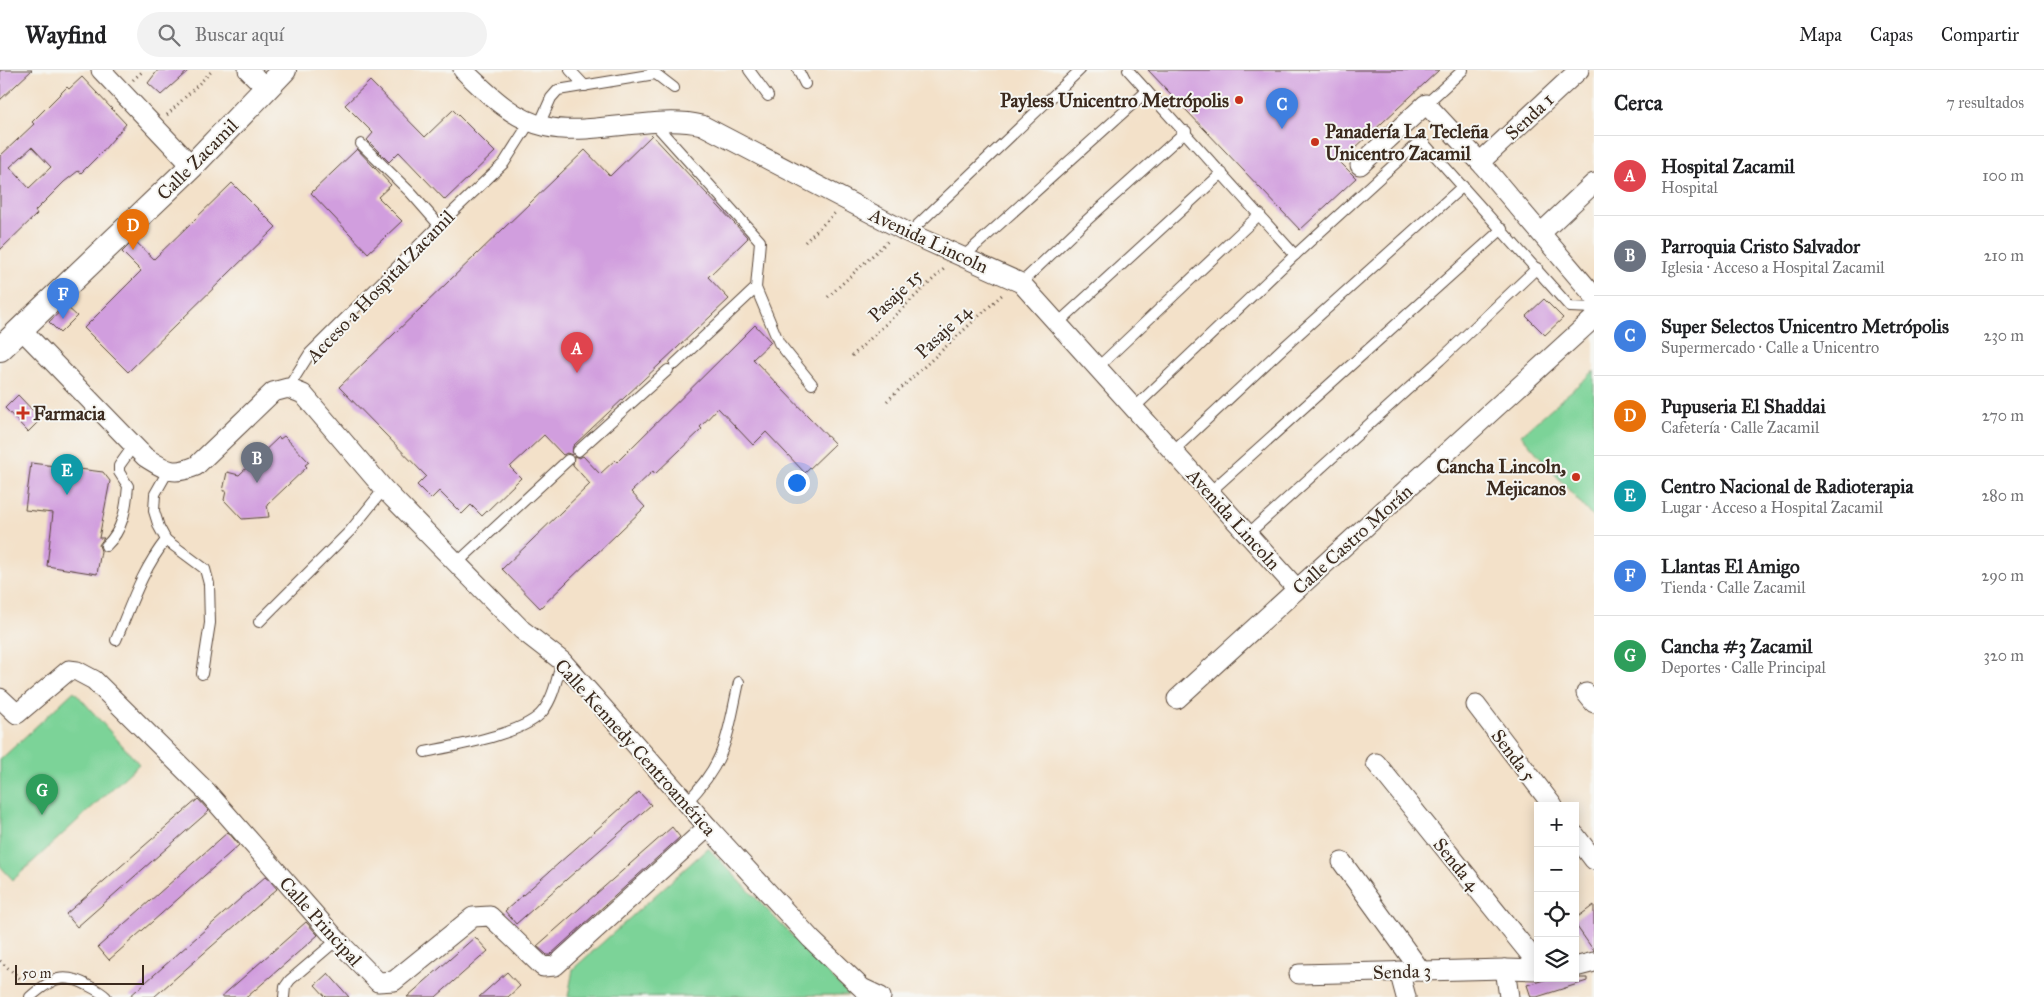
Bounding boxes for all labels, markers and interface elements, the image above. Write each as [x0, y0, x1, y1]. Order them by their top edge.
search box [137, 12, 487, 57]
text: Wayfind [25, 20, 107, 50]
icon: search [155, 21, 183, 49]
text: Buscar aquí [195, 23, 284, 46]
text: Mapa [1799, 24, 1842, 46]
text: Capas [1870, 24, 1913, 46]
text: Compartir [1941, 24, 2019, 46]
pin: C [1266, 88, 1298, 129]
street label: Senda 1 [1500, 88, 1558, 145]
place label: Payless Unicentro Metrópolis [1000, 89, 1229, 113]
text: Cerca [1614, 90, 1663, 116]
text: 7 resultados [1946, 93, 2024, 112]
marker: Payless Unicentro Metrópolis [1233, 94, 1245, 106]
street label: Calle Zacamil [152, 113, 243, 205]
place label: Panadería La Tecleña Unicentro Zacamil [1325, 120, 1490, 165]
marker: Panadería La Tecleña Unicentro Zacamil [1309, 136, 1321, 148]
text: Hospital Zacamil [1661, 155, 1795, 178]
text: A [1625, 166, 1635, 185]
text: 100 m [1982, 166, 2024, 185]
text: Hospital [1661, 178, 1718, 197]
street label: Avenida Lincoln [865, 202, 992, 278]
street label: Acceso a Hospital Zacamil [301, 205, 460, 368]
pin: D [117, 209, 149, 250]
text: Parroquia Cristo Salvador [1661, 235, 1860, 258]
text: B [1625, 246, 1635, 265]
text: 210 m [1984, 246, 2024, 265]
text: Iglesia · Acceso a Hospital Zacamil [1661, 258, 1885, 277]
street label: Pasaje 15 [863, 264, 927, 327]
pin: F [47, 278, 79, 319]
street label: Pasaje 14 [911, 299, 976, 363]
text: Super Selectos Unicentro Metrópolis [1661, 315, 1949, 338]
text: C [1625, 326, 1635, 345]
text: 230 m [1984, 326, 2024, 345]
pin: A [561, 332, 593, 373]
text: Supermercado · Calle a Unicentro [1661, 338, 1879, 357]
text: Pupuseria El Shaddai [1661, 395, 1826, 418]
place label: Farmacia [33, 402, 106, 425]
text: D [1624, 406, 1636, 425]
text: 270 m [1982, 406, 2024, 425]
marker: Farmacia [17, 407, 29, 419]
text: Cafetería · Calle Zacamil [1661, 418, 1819, 437]
pin: B [241, 442, 273, 483]
pin: E [51, 454, 83, 495]
place label: Cancha Lincoln, Mejicanos [1437, 455, 1566, 501]
street label: Avenida Lincoln [1181, 463, 1285, 575]
your location [784, 470, 810, 496]
marker: Cancha Lincoln, Mejicanos [1570, 471, 1582, 483]
text: Centro Nacional de Radioterapia [1661, 475, 1914, 498]
street label: Calle Castro Morán [1288, 480, 1417, 599]
text: E [1624, 486, 1636, 505]
text: 280 m [1981, 486, 2024, 505]
text: Lugar · Acceso a Hospital Zacamil [1661, 498, 1883, 517]
text: Llantas El Amigo [1661, 555, 1800, 578]
text: F [1625, 566, 1635, 585]
text: 290 m [1981, 566, 2024, 585]
text: Tienda · Calle Zacamil [1661, 578, 1806, 597]
text: Cancha #3 Zacamil [1661, 635, 1812, 658]
text: G [1624, 646, 1636, 665]
text: 320 m [1984, 646, 2024, 665]
street label: Calle Kennedy Centroamérica [550, 654, 722, 841]
text: Deportes · Calle Principal [1661, 658, 1826, 677]
street label: Senda 5 [1486, 725, 1541, 786]
pin: G [26, 774, 58, 815]
map controls [1534, 802, 1579, 982]
button: + [1534, 802, 1579, 847]
street label: Senda 4 [1428, 833, 1485, 896]
button: − [1534, 847, 1579, 892]
street label: Calle Principal [274, 872, 367, 971]
button: locate [1534, 892, 1579, 937]
button: layers [1534, 937, 1579, 982]
street label: Senda 3 [1372, 959, 1432, 984]
scale bar [15, 962, 144, 985]
text: 50 m [22, 965, 51, 982]

